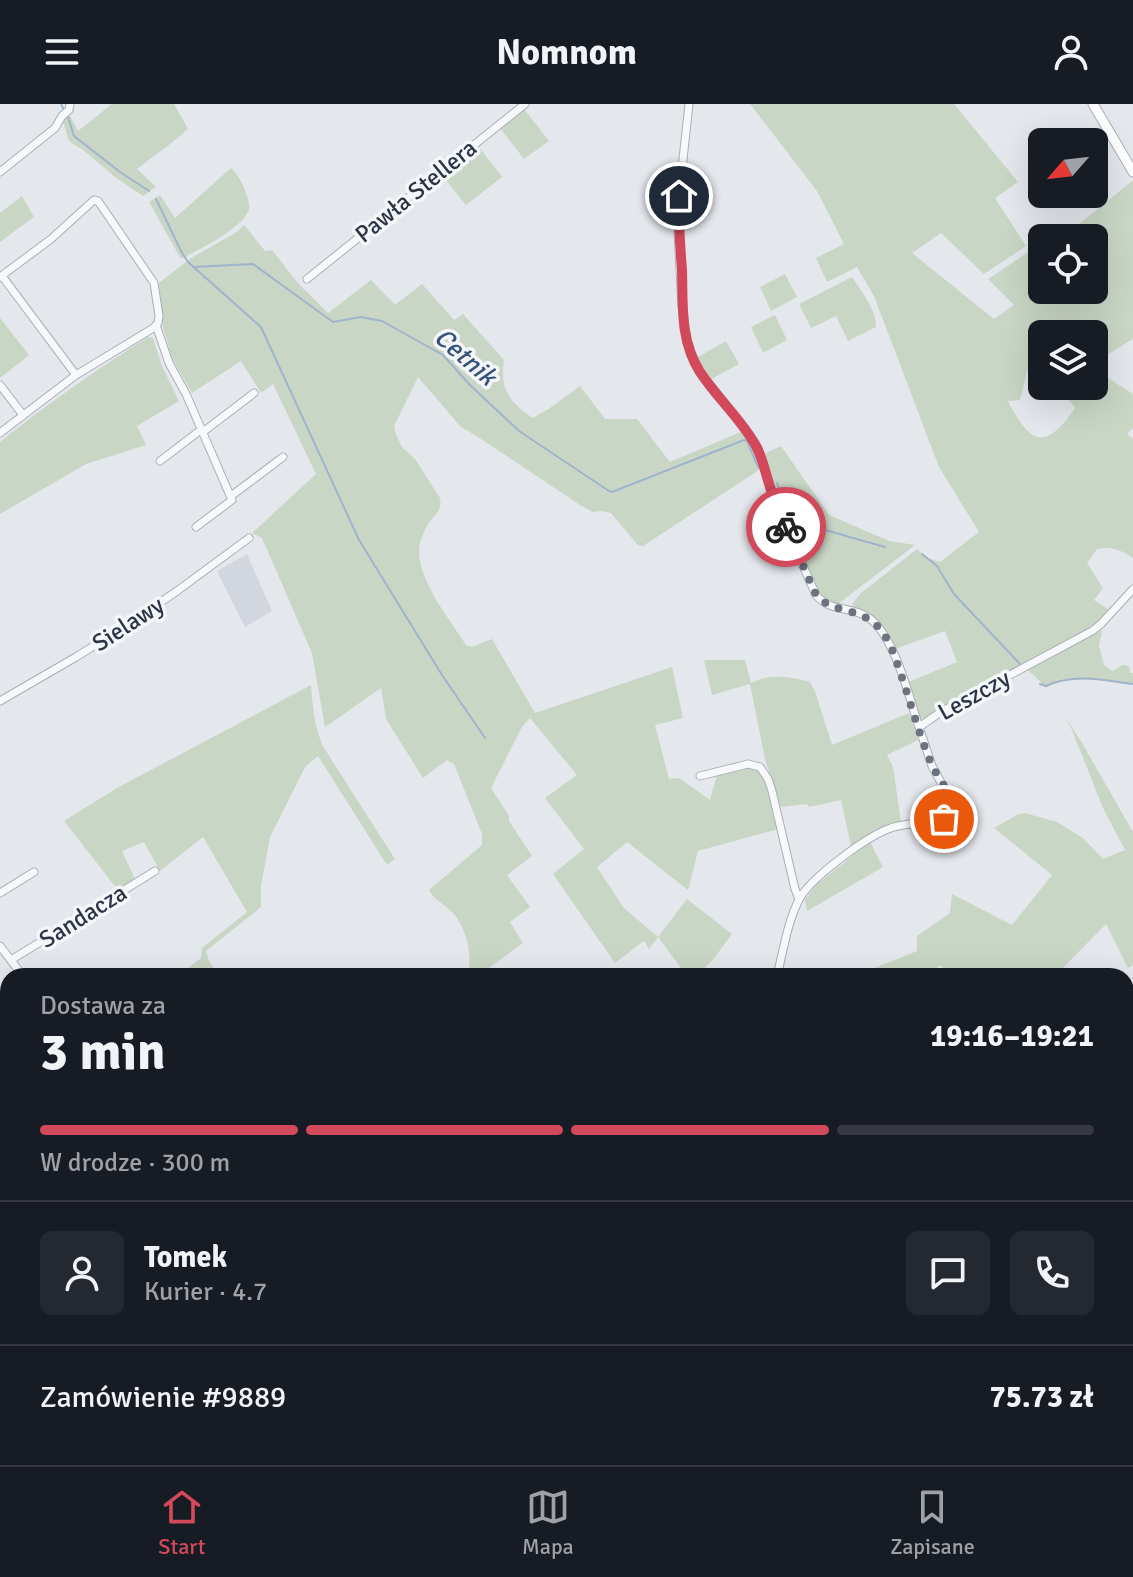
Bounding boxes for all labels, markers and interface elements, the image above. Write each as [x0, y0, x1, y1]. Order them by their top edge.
icon: menu [40, 30, 84, 74]
text: Nomnom [496, 30, 637, 75]
icon: person [1049, 30, 1093, 74]
north arrow [1028, 128, 1108, 208]
map controls [1028, 128, 1108, 400]
street label: Pawła Stellera [349, 133, 483, 249]
pin [645, 162, 713, 230]
icon: home [657, 174, 701, 218]
button: locate [1028, 224, 1108, 304]
button: layers [1028, 320, 1108, 400]
water label: Cetnik [427, 321, 504, 394]
courier [746, 487, 826, 567]
icon: bike [764, 505, 808, 549]
street label: Sielawy [87, 590, 169, 658]
street label: Leszczy [933, 663, 1015, 727]
pin [910, 785, 978, 853]
icon: bag [922, 797, 966, 841]
street label: Sandacza [34, 877, 132, 955]
text: Dostawa za [40, 990, 166, 1022]
text: 19:16–19:21 [930, 1018, 1094, 1055]
text: 3 min [40, 1020, 166, 1084]
text: W drodze · 300 m [40, 1147, 230, 1179]
button: person [40, 1231, 124, 1315]
button: chat [906, 1231, 990, 1315]
button: phone [1010, 1231, 1094, 1315]
text: Tomek [144, 1239, 227, 1276]
text: Kurier · 4.7 [144, 1276, 267, 1308]
text: Zamówienie #9889 [40, 1379, 286, 1416]
text: 75.73 zł [990, 1379, 1094, 1416]
tab: Start [158, 1485, 206, 1560]
tab: Mapa [522, 1485, 574, 1560]
tab: Zapisane [890, 1485, 975, 1560]

